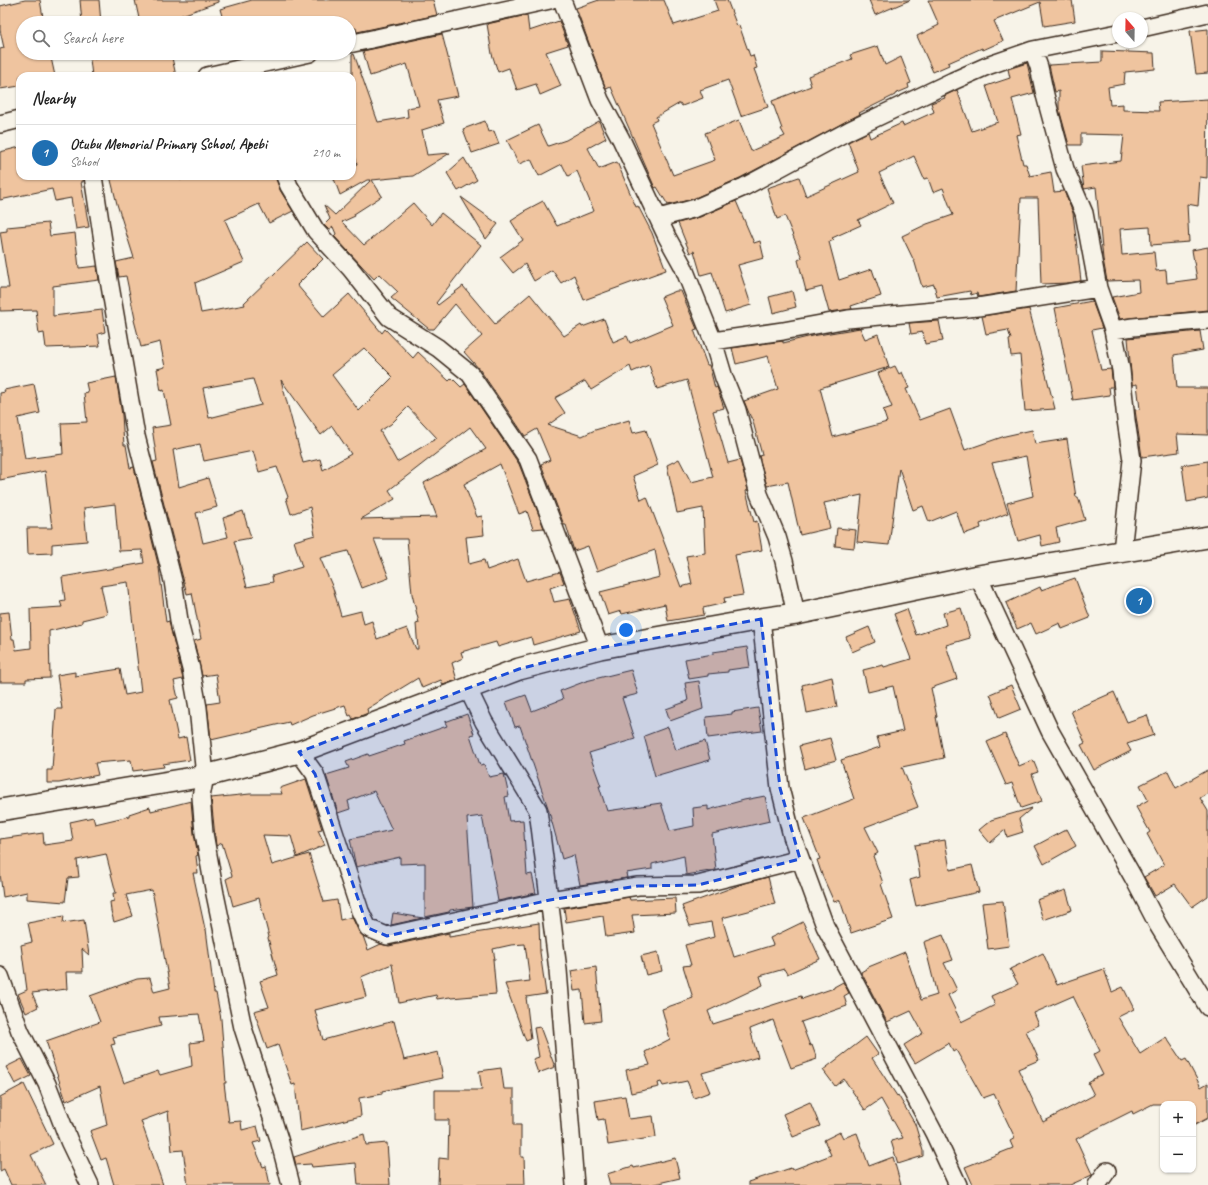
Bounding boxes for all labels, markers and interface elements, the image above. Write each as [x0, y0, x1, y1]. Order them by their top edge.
north arrow [1112, 12, 1148, 48]
search box [16, 16, 356, 60]
icon: search [30, 27, 52, 49]
text: Search here [62, 29, 123, 48]
text: Nearby [32, 88, 75, 109]
text: Otubu Memorial Primary School, Apebi [70, 135, 267, 154]
text: 1 [42, 145, 48, 161]
text: 210 m [312, 145, 340, 161]
text: School [70, 154, 98, 170]
pin: 1 [1126, 586, 1152, 616]
your location [616, 620, 636, 640]
map controls [1160, 1101, 1196, 1173]
button: + [1160, 1101, 1196, 1137]
button: − [1160, 1137, 1196, 1173]

